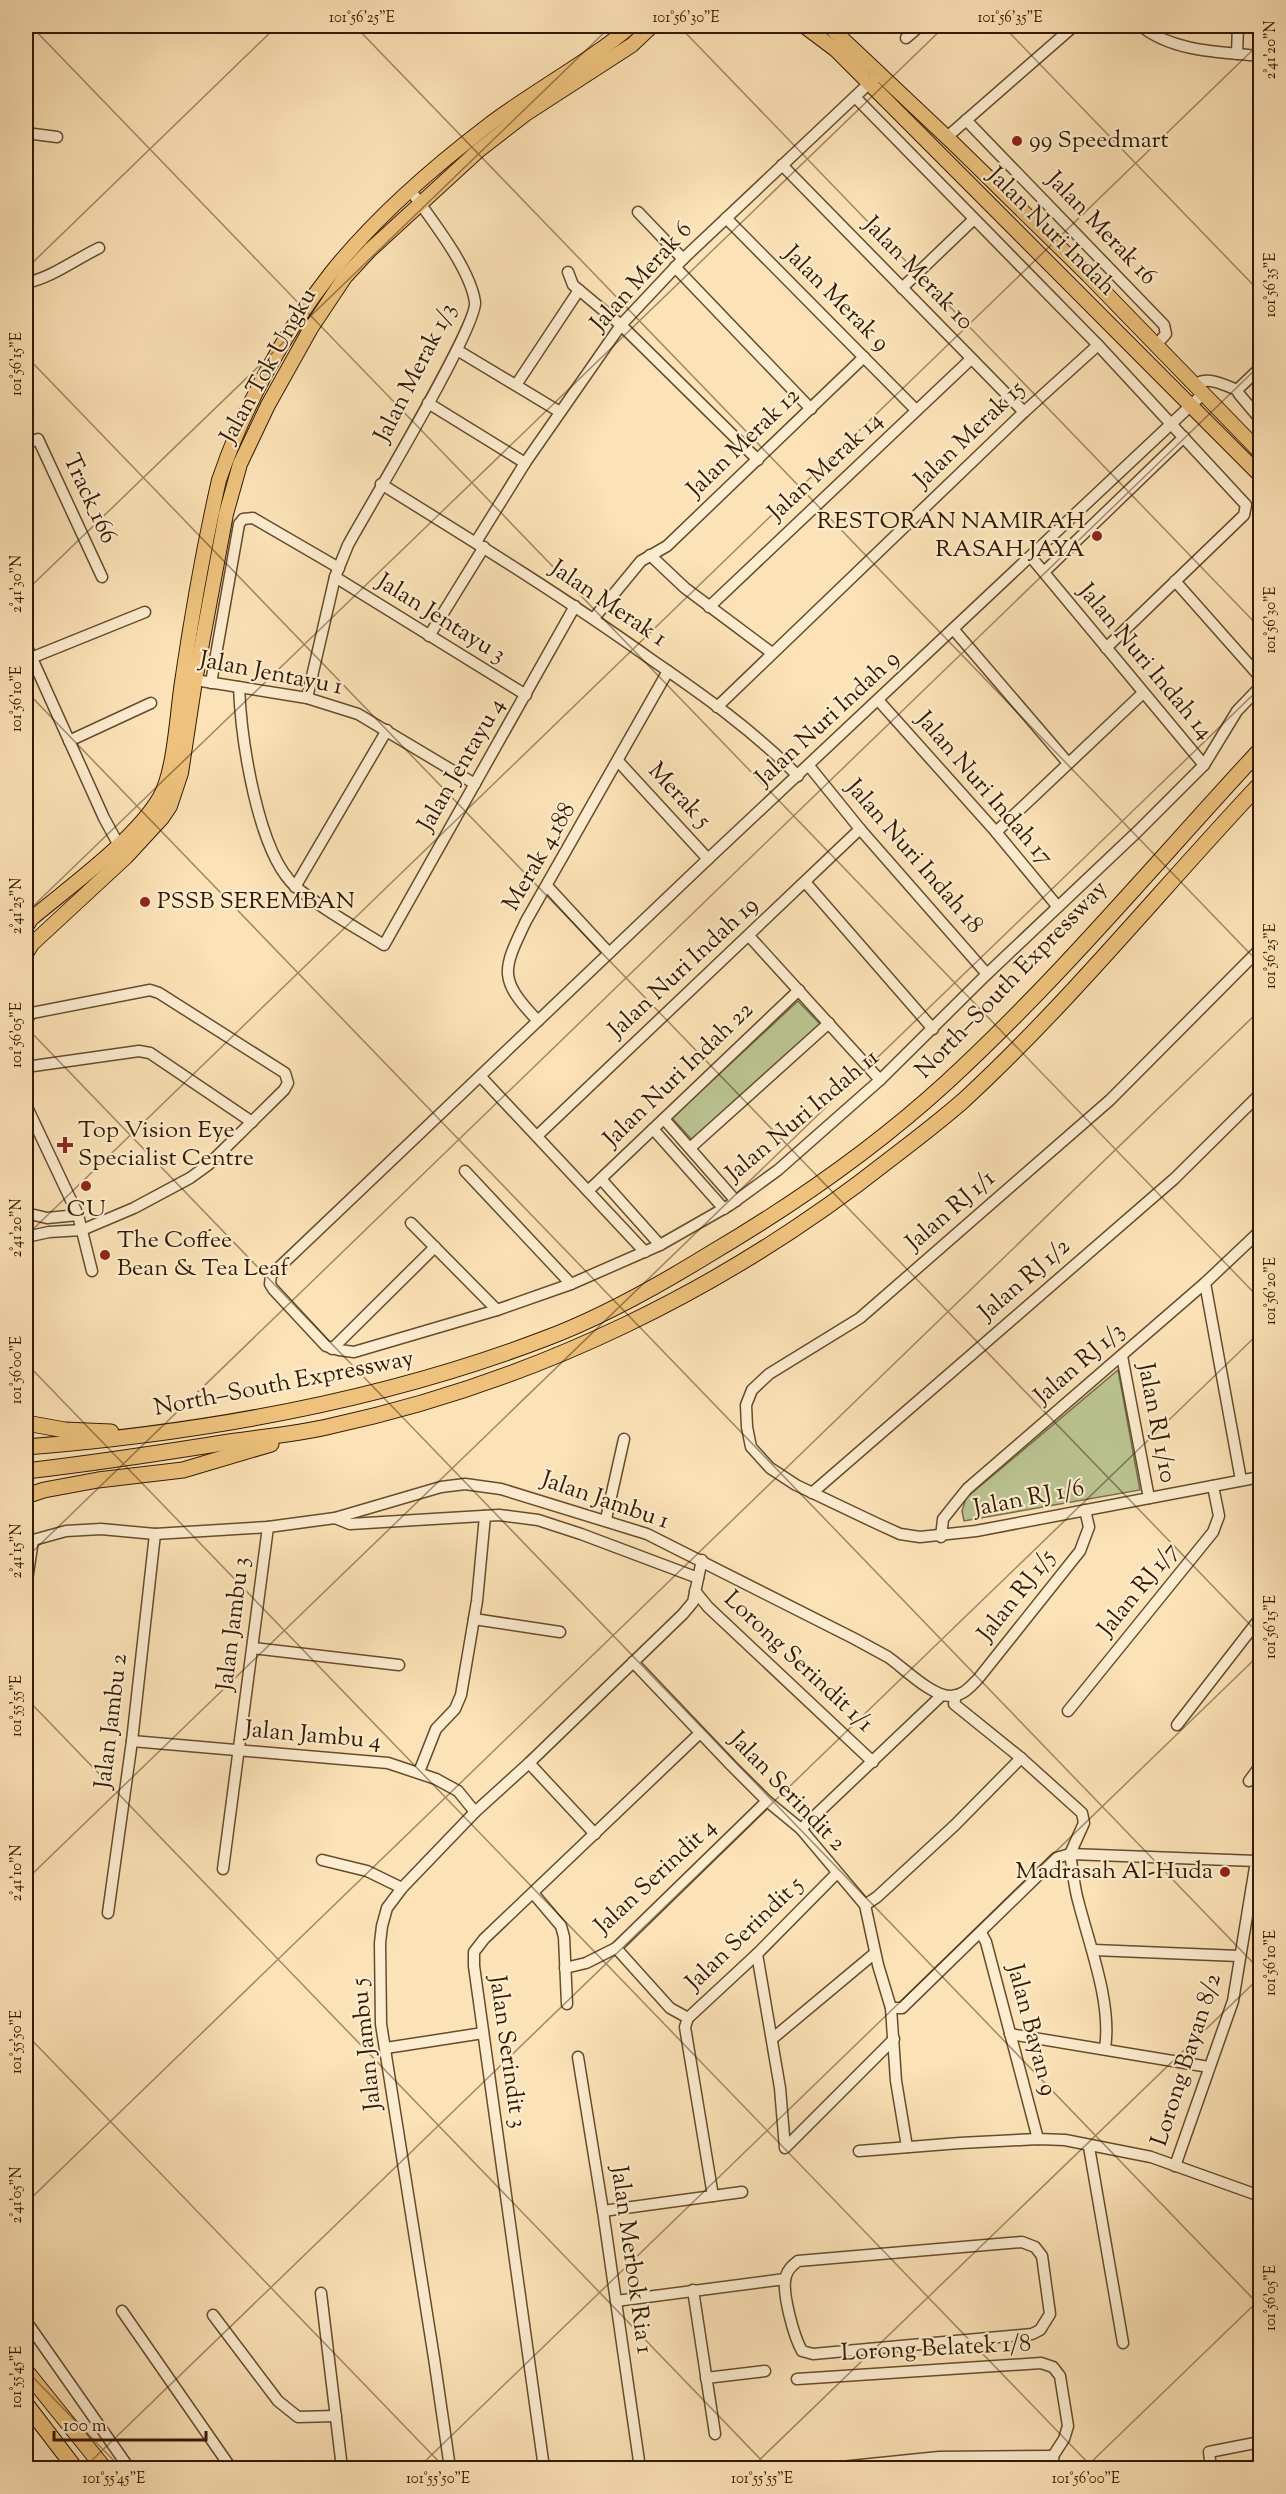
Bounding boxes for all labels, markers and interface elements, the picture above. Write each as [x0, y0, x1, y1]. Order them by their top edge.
text: 101°56'25"E [329, 8, 395, 29]
text: 101°56'30"E [652, 8, 720, 29]
text: 101°56'35"E [978, 8, 1042, 29]
text: 2°41'20"N [1261, 20, 1282, 79]
place label: 99 Speedmart [1029, 124, 1169, 158]
marker: 99 Speedmart [1010, 134, 1024, 148]
street label: Jalan Nuri Indah [978, 159, 1123, 304]
street label: Jalan Merak 16 [1037, 163, 1164, 293]
street label: Jalan Merak 10 [853, 208, 981, 339]
street label: Jalan Merak 6 [582, 214, 701, 341]
street label: Jalan Merak 9 [774, 237, 897, 360]
text: 101°56'35"E [1261, 253, 1282, 317]
street label: Jalan Tok Ungku [211, 282, 326, 452]
street label: Jalan Merak 1/3 [365, 297, 466, 450]
text: 101°56'15"E [7, 332, 28, 396]
street label: Jalan Merak 15 [905, 373, 1033, 498]
street label: Jalan Merak 12 [678, 380, 808, 507]
street label: Jalan Merak 14 [759, 405, 891, 531]
street label: Track_166 [53, 449, 125, 549]
place label: RESTORAN NAMIRAH RASAH JAYA [817, 505, 1086, 567]
marker: RESTORAN NAMIRAH RASAH JAYA [1090, 529, 1104, 543]
street label: Jalan Merak 1 [541, 551, 673, 656]
text: 2°41'30"N [7, 555, 28, 613]
street label: Jalan Jentayu 3 [368, 565, 512, 672]
street label: Jalan Nuri Indah 14 [1068, 575, 1221, 748]
text: 101°56'30"E [1261, 586, 1282, 654]
street label: Jalan Jentayu 1 [195, 643, 345, 705]
street label: Jalan Nuri Indah 9 [747, 643, 908, 796]
text: 101°56'10"E [7, 666, 28, 732]
street label: Jalan Jentayu 4 [409, 692, 514, 840]
street label: Jalan Nuri Indah 17 [906, 703, 1061, 874]
street label: Merak 5 [640, 755, 718, 837]
street label: Jalan Nuri Indah 18 [836, 771, 991, 942]
street label: Merak 4_188 [495, 796, 585, 918]
street label: North–South Expressway [908, 873, 1116, 1087]
text: 2°41'25"N [7, 878, 28, 934]
place label: PSSB SEREMBAN [157, 885, 355, 919]
street label: Jalan Nuri Indah 19 [600, 889, 767, 1048]
marker: PSSB SEREMBAN [138, 895, 152, 909]
text: 101°56'25"E [1261, 923, 1282, 989]
street label: Jalan Nuri Indah 22 [595, 994, 762, 1157]
text: 101°56'05"E [7, 1002, 28, 1068]
street label: Jalan Nuri Indah 11 [717, 1042, 887, 1192]
place label: Top Vision Eye Specialist Centre [78, 1114, 254, 1176]
marker: Top Vision Eye Specialist Centre [56, 1136, 74, 1154]
street label: Jalan RJ 1/1 [897, 1163, 1003, 1261]
marker: CU [79, 1179, 93, 1193]
place label: CU [67, 1193, 106, 1227]
text: 2°41'20"N [7, 1198, 28, 1257]
place label: The Coffee Bean & Tea Leaf [117, 1224, 290, 1286]
street label: Jalan RJ 1/2 [970, 1231, 1078, 1331]
marker: The Coffee Bean & Tea Leaf [98, 1248, 112, 1262]
text: 101°56'20"E [1261, 1257, 1282, 1325]
street label: Jalan RJ 1/3 [1026, 1315, 1133, 1414]
text: 101°56'00"E [7, 1336, 28, 1404]
street label: North–South Expressway [151, 1342, 417, 1426]
street label: Jalan RJ 1/10 [1127, 1358, 1184, 1486]
street label: Jalan Jambu 1 [535, 1463, 673, 1539]
street label: Jalan RJ 1/6 [969, 1472, 1087, 1527]
text: 2°41'15"N [7, 1524, 28, 1578]
street label: Jalan RJ 1/7 [1089, 1536, 1188, 1646]
street label: Jalan RJ 1/5 [969, 1543, 1064, 1651]
street label: Jalan Jambu 3 [209, 1555, 259, 1695]
street label: Lorong Serindit 1/1 [715, 1583, 881, 1741]
text: 101°56'15"E [1261, 1595, 1282, 1659]
street label: Jalan Jambu 2 [87, 1651, 137, 1793]
text: 101°55'55"E [7, 1675, 28, 1737]
street label: Jalan Jambu 4 [241, 1713, 383, 1759]
street label: Jalan Serindit 2 [719, 1723, 853, 1860]
street label: Jalan Serindit 4 [586, 1811, 725, 1944]
text: 2°41'10"N [7, 1844, 28, 1902]
place label: Madrasah Al-Huda [1016, 1855, 1213, 1889]
marker: Madrasah Al-Huda [1218, 1865, 1232, 1879]
street label: Jalan Serindit 5 [677, 1869, 812, 2000]
text: 101°56'10"E [1261, 1930, 1282, 1996]
street label: Jalan Bayan 9 [997, 1959, 1065, 2100]
street label: Lorong Bayan 8/2 [1143, 1969, 1231, 2151]
street label: Jalan Serindit 3 [479, 1972, 535, 2130]
street label: Jalan Jambu 5 [343, 1976, 391, 2114]
text: 101°55'50"E [7, 2010, 28, 2074]
street label: Jalan Merbok Ria 1 [601, 2162, 661, 2356]
text: 2°41'05"N [7, 2167, 28, 2223]
text: 101°56'05"E [1261, 2265, 1282, 2331]
street label: Lorong Belatek 1/8 [840, 2327, 1032, 2371]
text: 101°55'45"E [7, 2346, 28, 2408]
scale bar [54, 2404, 206, 2442]
text: 100 m [63, 2414, 107, 2440]
text: 101°55'45"E [83, 2469, 145, 2490]
text: 101°55'50"E [406, 2469, 470, 2490]
text: 101°55'55"E [731, 2469, 793, 2490]
text: 101°56'00"E [1052, 2469, 1120, 2490]

